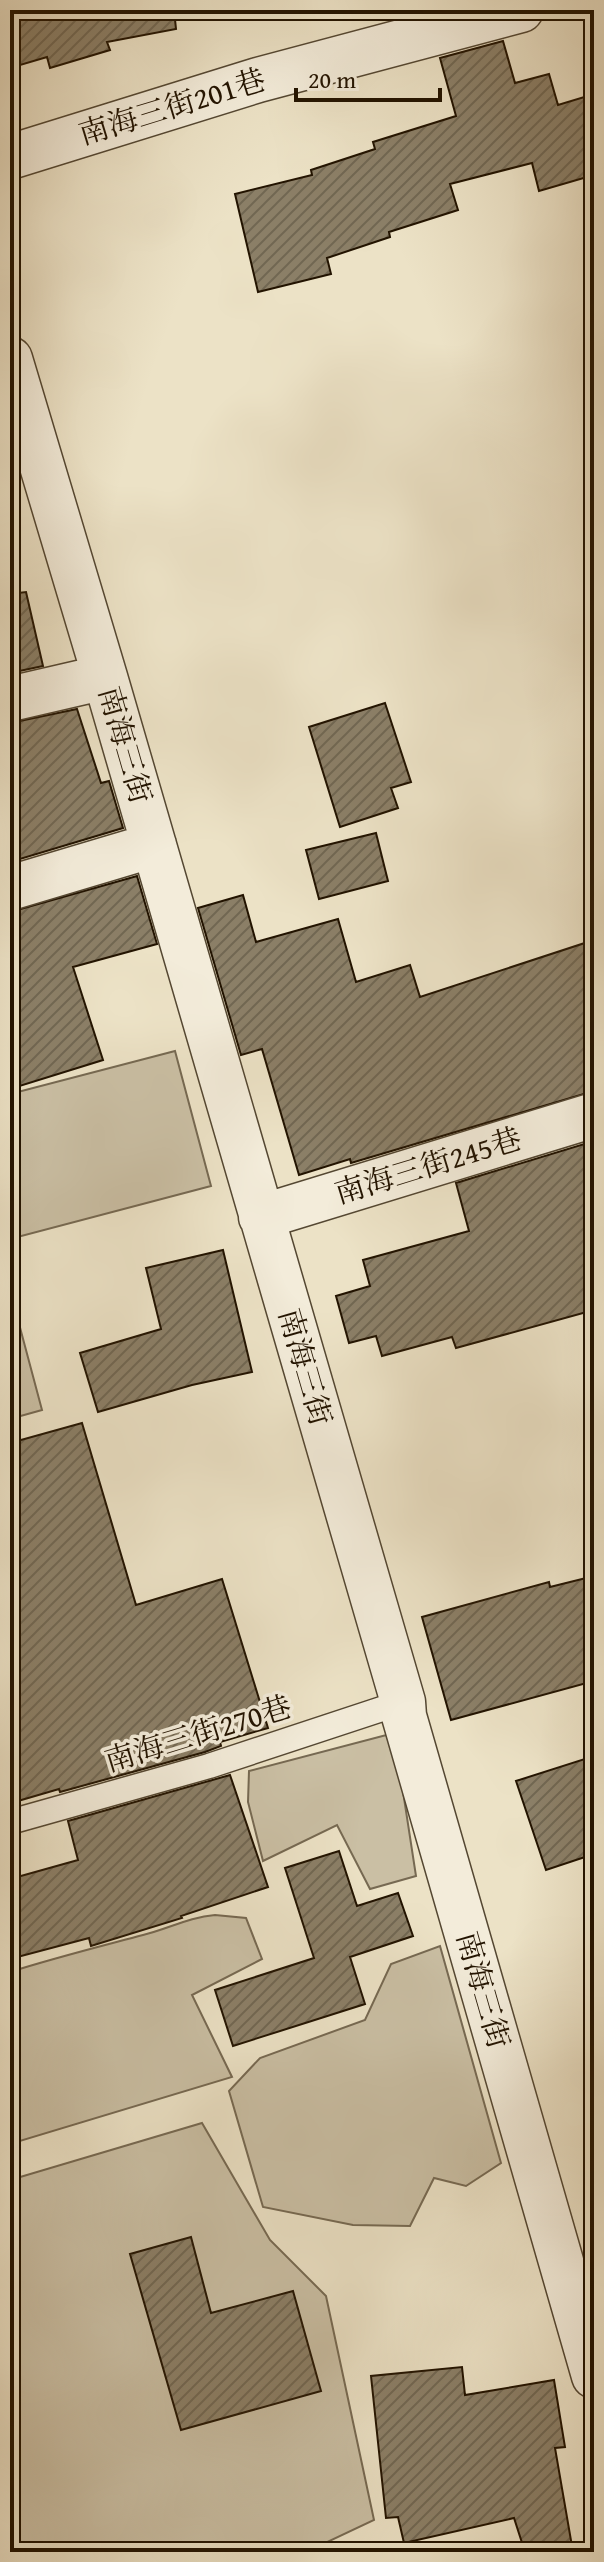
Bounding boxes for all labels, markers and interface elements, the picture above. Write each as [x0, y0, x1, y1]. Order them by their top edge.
scale bar [296, 52, 440, 102]
street label: 南海三街201巷 [73, 57, 271, 155]
text: 20 m [308, 62, 356, 97]
street label: 南海三街 [88, 681, 164, 808]
street label: 南海三街245巷 [329, 1116, 527, 1214]
street label: 南海三街 [268, 1303, 344, 1430]
street label: 南海三街270巷 [99, 1684, 297, 1782]
street label: 南海三街 [446, 1926, 522, 2053]

